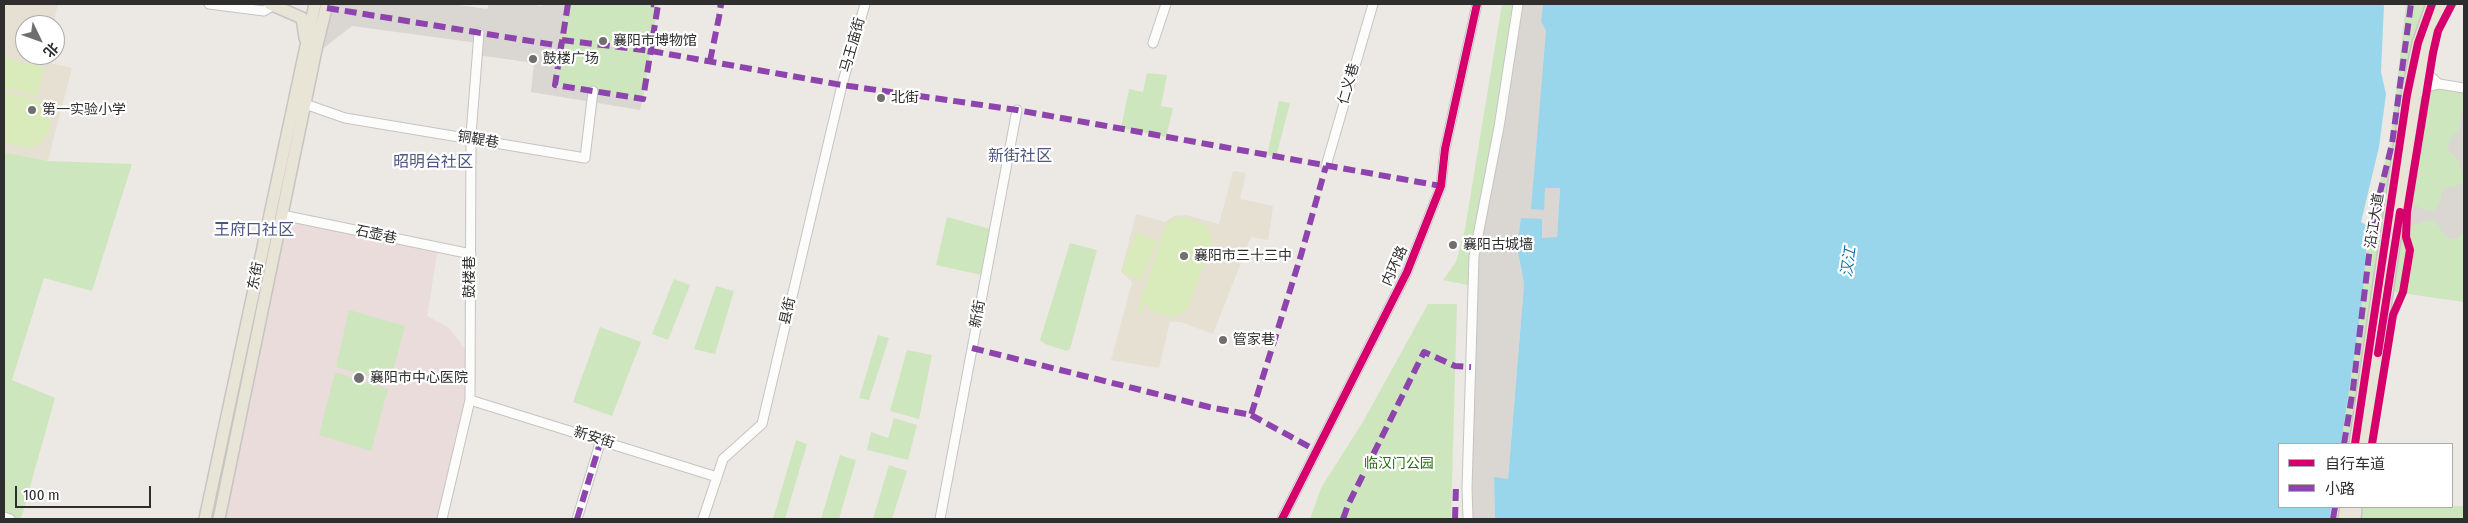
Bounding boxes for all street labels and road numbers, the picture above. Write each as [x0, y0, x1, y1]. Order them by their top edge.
street label: 马王庙街 [837, 16, 869, 74]
street label: 仁义巷 [1335, 61, 1363, 107]
street label: 铜鞮巷 [456, 128, 500, 152]
street label: 沿江大道 [2362, 192, 2388, 250]
street label: 石壶巷 [354, 222, 398, 248]
street label: 内环路 [1379, 243, 1411, 289]
street label: 鼓楼巷 [462, 256, 478, 298]
street label: 东街 [245, 261, 267, 291]
street label: 县街 [777, 295, 799, 327]
street label: 新街 [967, 299, 989, 329]
street label: 新安街 [571, 424, 617, 452]

